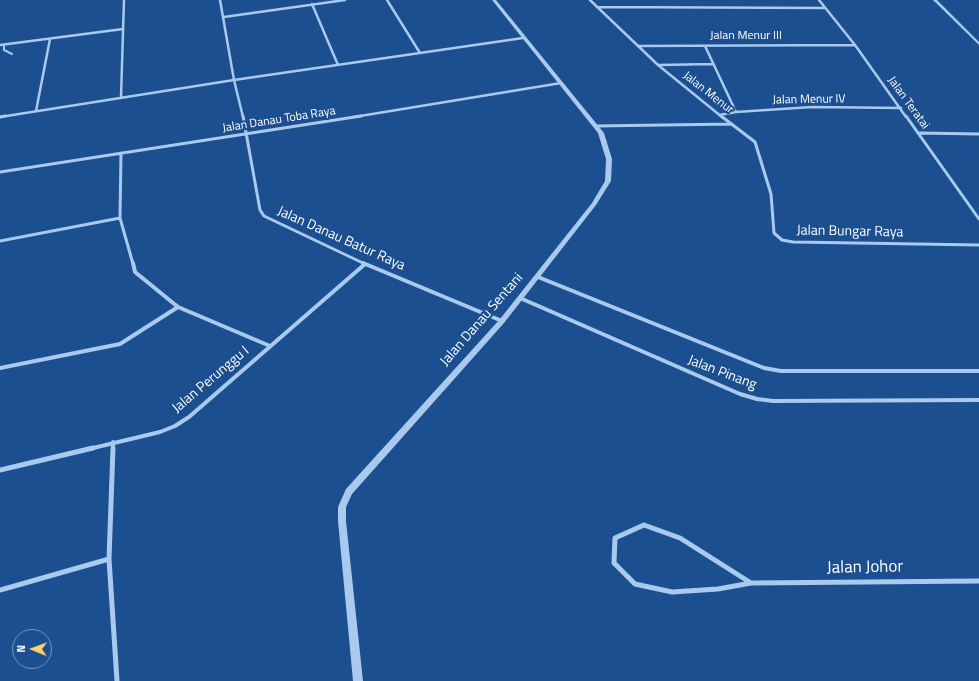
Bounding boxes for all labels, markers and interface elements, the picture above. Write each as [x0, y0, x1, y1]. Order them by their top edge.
street label: Jalan Menur III [710, 29, 782, 43]
street label: Jalan Menur [680, 69, 736, 117]
street label: Jalan Teratai [884, 74, 932, 132]
street label: Jalan Menur IV [772, 92, 846, 108]
street label: Jalan Danau Toba Raya [222, 104, 336, 136]
street label: Jalan Danau Batur Raya [274, 203, 408, 275]
street label: Jalan Bungar Raya [796, 223, 904, 241]
street label: Jalan Danau Sentani [437, 270, 527, 370]
street label: Jalan Perunggu I [169, 343, 253, 417]
street label: Jalan Pinang [685, 352, 759, 394]
street label: Jalan Johor [827, 557, 903, 579]
north arrow [12, 629, 52, 669]
text: N [13, 645, 29, 653]

